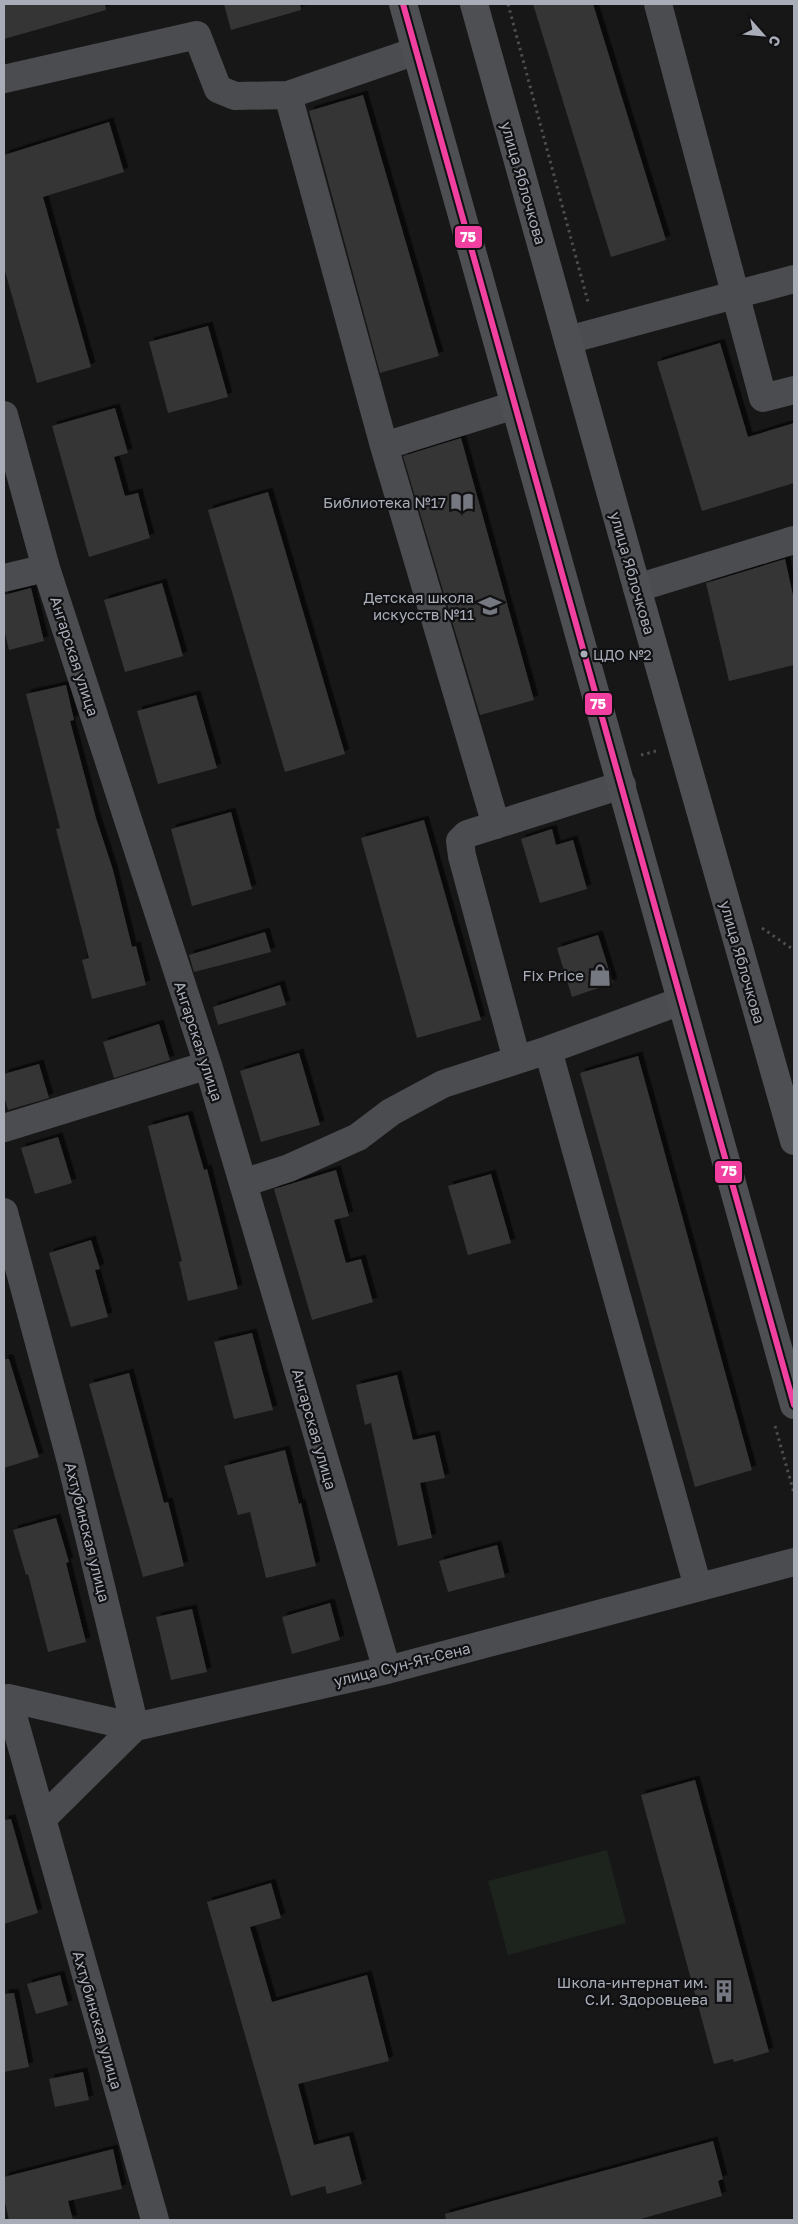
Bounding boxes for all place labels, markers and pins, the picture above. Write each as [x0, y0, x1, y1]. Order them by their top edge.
library icon: Библиотека №17 [449, 489, 475, 515]
place label: Библиотека №17 [323, 493, 446, 511]
place label: Детская школа искусств №11 [363, 588, 474, 623]
school or university icon: Детская школа искусств №11 [477, 593, 503, 619]
place label: ЦДО №2 [593, 646, 652, 663]
marker: ЦДО №2 [579, 649, 589, 659]
shop icon: Fix Price [587, 962, 613, 988]
place label: Fix Price [522, 966, 584, 984]
place label: Школа-интернат им. С.И. Здоровцева [557, 1973, 708, 2008]
building icon: Школа-интернат им. С.И. Здоровцева [711, 1978, 737, 2004]

